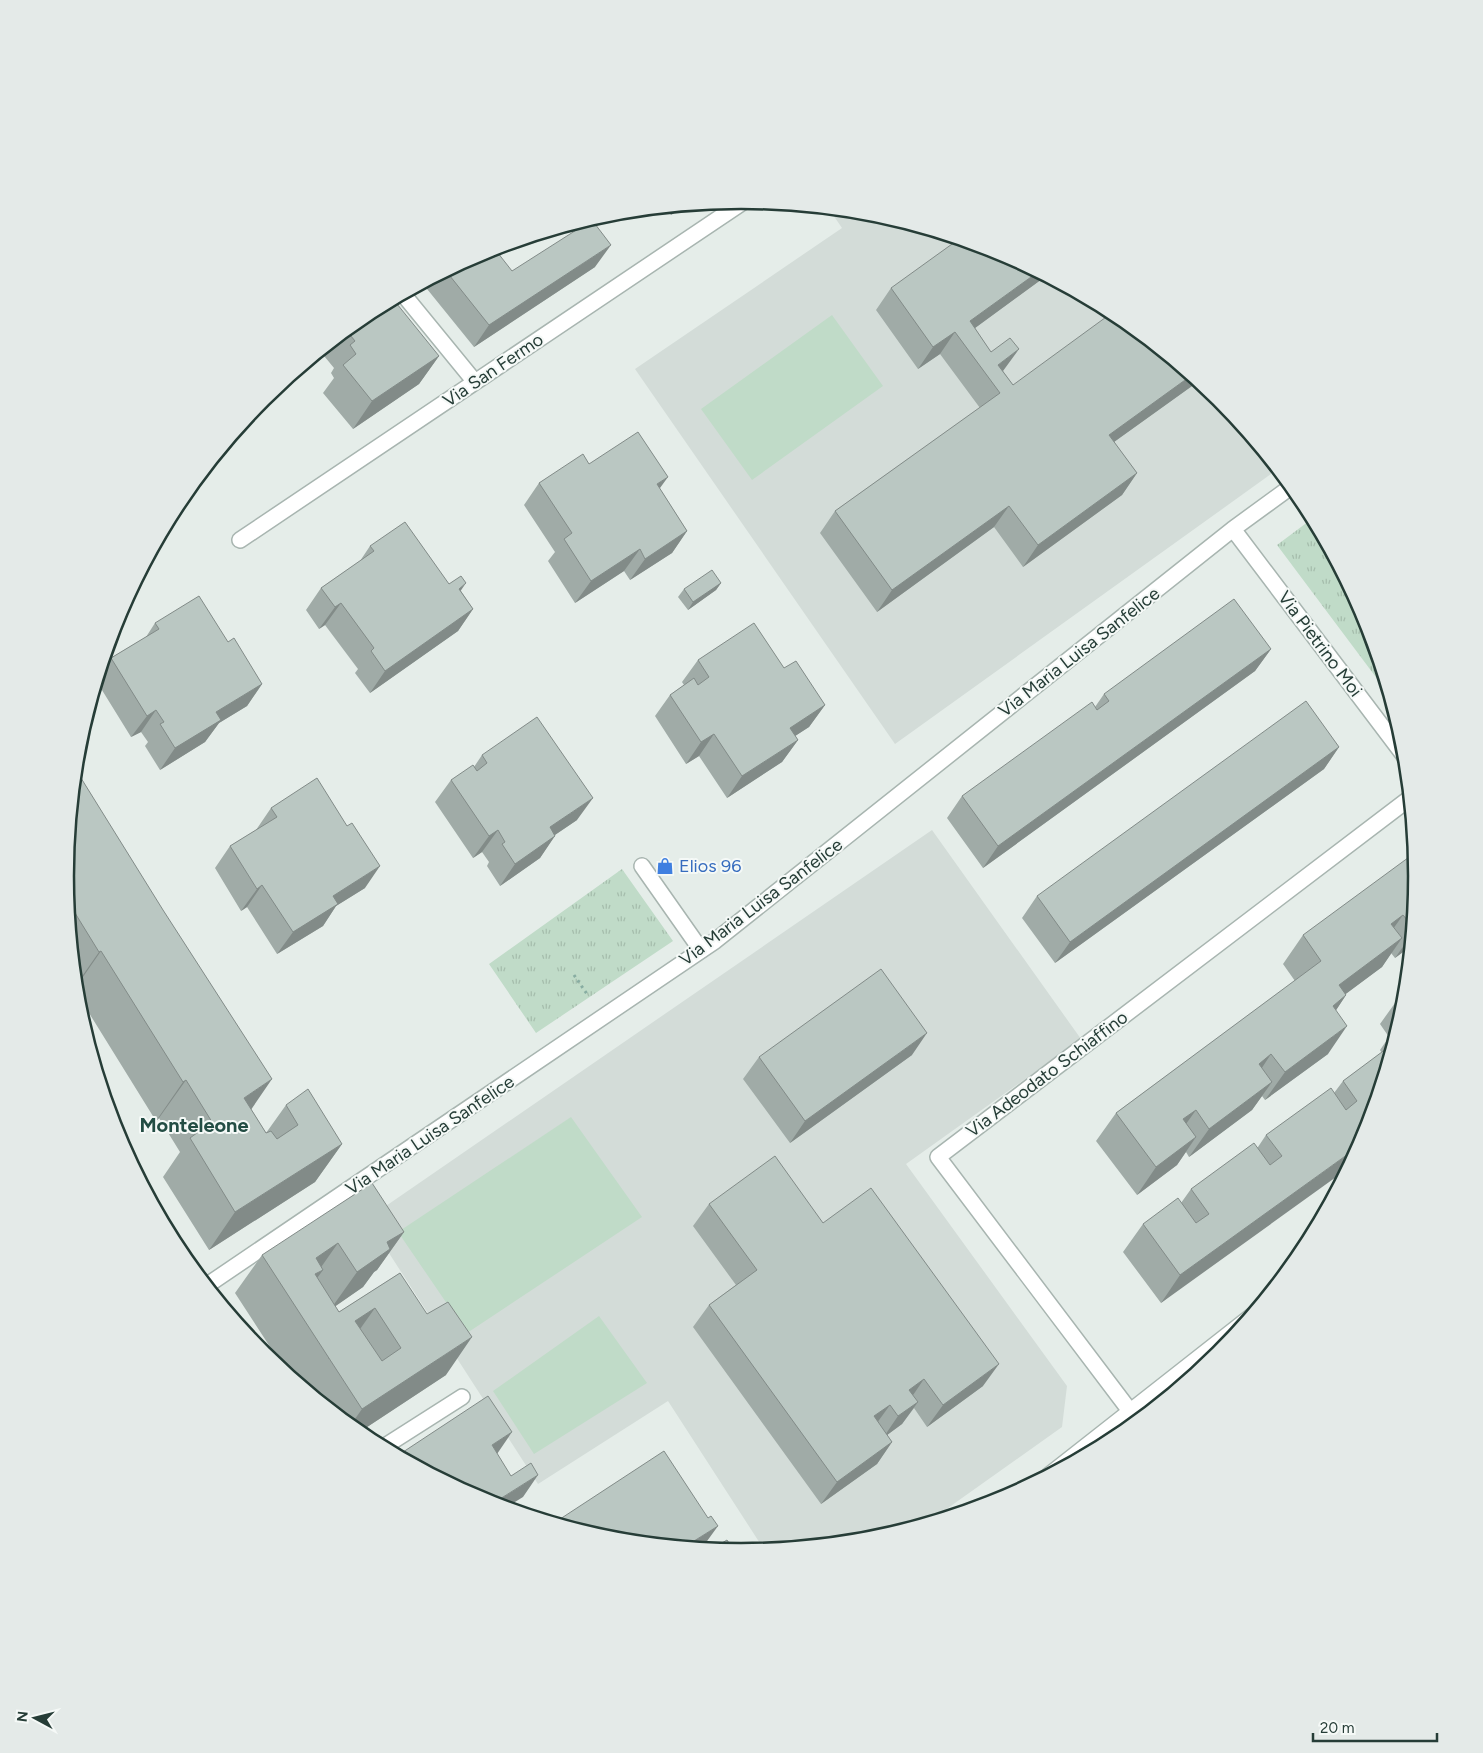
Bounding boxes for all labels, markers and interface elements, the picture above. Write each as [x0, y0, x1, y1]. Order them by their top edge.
street label: Via San Fermo [439, 328, 547, 412]
street label: Via Maria Luisa Sanfelice [994, 582, 1164, 722]
street label: Via Pietrino Moi [1273, 587, 1367, 701]
street label: Via Maria Luisa Sanfelice [675, 833, 847, 971]
place label: Elios 96 [679, 855, 741, 877]
shop icon: Elios 96 [655, 856, 675, 876]
street label: Via Adeodato Schiaffino [962, 1006, 1132, 1142]
street label: Via Maria Luisa Sanfelice [342, 1070, 519, 1200]
district label: Monteleone [139, 1113, 249, 1137]
north arrow [10, 1693, 60, 1743]
text: N [13, 1710, 32, 1723]
scale bar [1313, 1710, 1437, 1742]
text: 20 m [1320, 1719, 1354, 1737]

